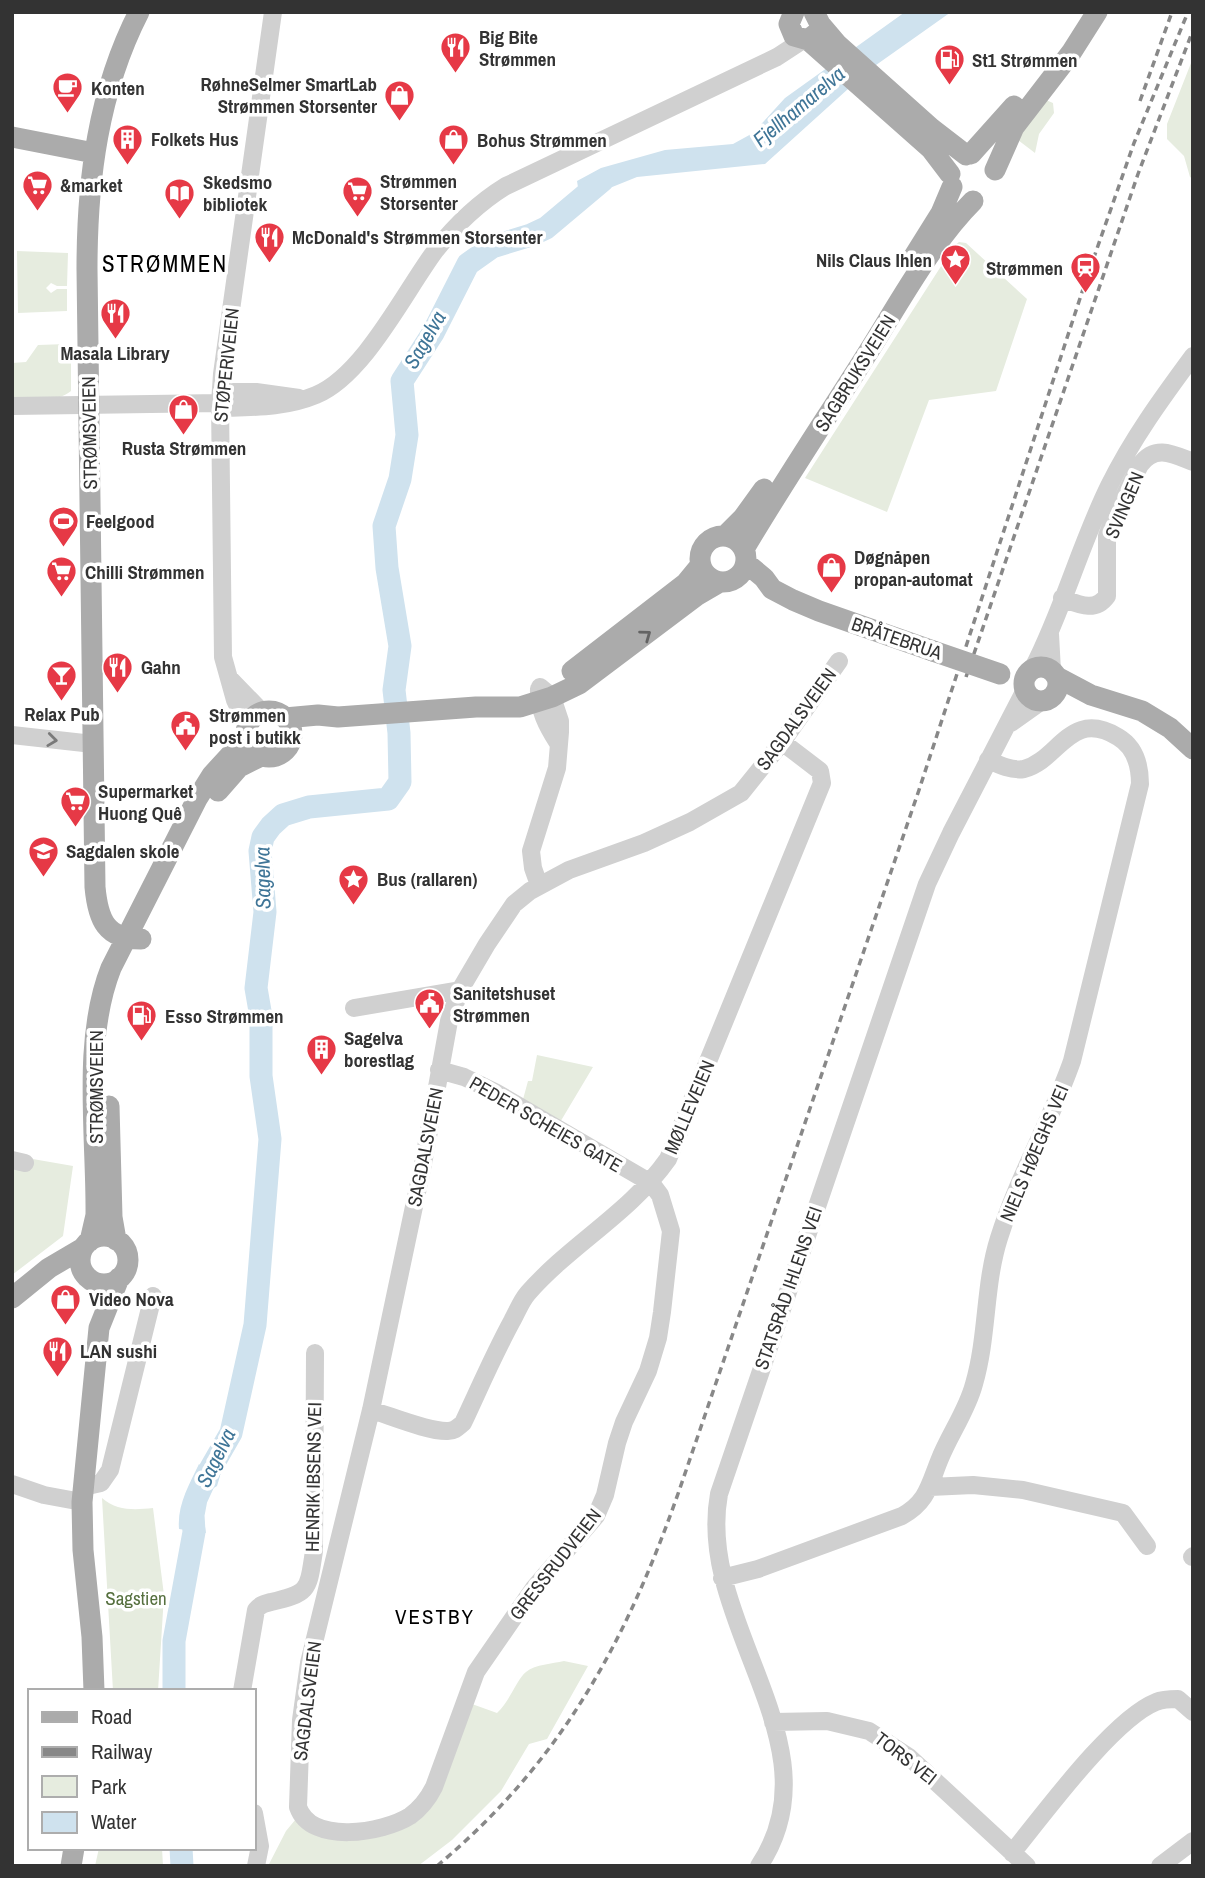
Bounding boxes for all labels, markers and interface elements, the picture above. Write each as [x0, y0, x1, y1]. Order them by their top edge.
place label: Big Bite Strømmen [479, 24, 556, 72]
restaurant icon: Big Bite Strømmen [439, 31, 473, 75]
fuel station icon: St1 Strømmen [932, 43, 966, 87]
place label: St1 Strømmen [972, 47, 1078, 73]
water label: Fjellhamarelva [746, 60, 851, 154]
cafe icon: Konten [51, 71, 85, 115]
place label: RøhneSelmer SmartLab Strømmen Storsenter [200, 71, 377, 119]
place label: Konten [91, 75, 145, 101]
shop icon: RøhneSelmer SmartLab Strømmen Storsenter [383, 78, 417, 122]
building icon: Folkets Hus [111, 122, 145, 166]
shop icon: Bohus Strømmen [437, 123, 471, 167]
place label: Folkets Hus [151, 126, 239, 152]
place label: Bohus Strømmen [477, 127, 607, 153]
supermarket icon: &market [20, 168, 54, 212]
place label: Strømmen Storsenter [380, 168, 458, 216]
place label: Skedsmo bibliotek [203, 169, 272, 217]
place label: &market [60, 172, 122, 198]
supermarket icon: Strømmen Storsenter [340, 175, 374, 219]
library icon: Skedsmo bibliotek [163, 176, 197, 220]
restaurant icon: McDonald's Strømmen Storsenter [252, 220, 286, 264]
place label: McDonald's Strømmen Storsenter [292, 224, 542, 250]
place icon: Nils Claus Ihlen [938, 243, 972, 287]
place label: Nils Claus Ihlen [816, 247, 932, 273]
district label: STRØMMEN [102, 248, 228, 279]
station icon: Strømmen [1069, 251, 1103, 295]
place label: Strømmen [986, 255, 1063, 281]
restaurant icon: Masala Library [98, 297, 132, 341]
water label: Sagelva [396, 306, 453, 374]
street label: STØPERIVEIEN [207, 307, 245, 423]
street label: SAGBRUKSVEIEN [809, 310, 901, 436]
place label: Masala Library [60, 340, 170, 366]
street label: STRØMSVEIEN [75, 376, 103, 490]
shop icon: Rusta Strømmen [167, 392, 201, 436]
place label: Rusta Strømmen [122, 435, 246, 461]
street label: SVINGEN [1098, 468, 1150, 542]
sports icon: Feelgood [46, 504, 80, 548]
place label: Feelgood [86, 508, 155, 534]
place label: Døgnåpen propan-automat [854, 544, 973, 592]
shop icon: Døgnåpen propan-automat [814, 551, 848, 595]
supermarket icon: Chilli Strømmen [45, 555, 79, 599]
place label: Chilli Strømmen [85, 559, 204, 585]
street label: BRÅTEBRUA [848, 610, 946, 666]
one-way arrow [638, 631, 651, 643]
restaurant icon: Gahn [101, 650, 135, 694]
place label: Gahn [141, 654, 181, 680]
bar icon: Relax Pub [45, 658, 79, 702]
street label: SAGDALSVEIEN [750, 663, 842, 775]
place label: Relax Pub [24, 701, 100, 727]
place label: Strømmen post i butikk [209, 702, 301, 750]
public building icon: Strømmen post i butikk [169, 709, 203, 753]
one-way arrow [47, 732, 58, 747]
place label: Supermarket Huong Quê [98, 778, 193, 826]
supermarket icon: Supermarket Huong Quê [58, 785, 92, 829]
school or university icon: Sagdalen skole [26, 834, 60, 878]
place label: Sagdalen skole [66, 838, 180, 864]
water label: Sagelva [247, 847, 278, 909]
place icon: Bus (rallaren) [337, 862, 371, 906]
place label: Bus (rallaren) [377, 866, 477, 892]
place label: Sanitetshuset Strømmen [453, 980, 555, 1028]
public building icon: Sanitetshuset Strømmen [413, 987, 447, 1031]
fuel station icon: Esso Strømmen [125, 999, 159, 1043]
place label: Esso Strømmen [165, 1003, 284, 1029]
place label: Sagelva borestlag [344, 1025, 415, 1073]
street label: STRØMSVEIEN [83, 1030, 109, 1144]
building icon: Sagelva borestlag [304, 1032, 338, 1076]
street label: MØLLEVEIEN [658, 1056, 720, 1158]
street label: PEDER SCHEIES GATE [465, 1070, 627, 1178]
street label: NIELS HØEGHS VEI [993, 1081, 1075, 1225]
street label: SAGDALSVEIEN [401, 1085, 449, 1209]
street label: STATSRÅD IHLENS VEI [748, 1203, 828, 1373]
shop icon: Video Nova [49, 1282, 83, 1326]
place label: Video Nova [89, 1286, 174, 1312]
restaurant icon: LAN sushi [40, 1334, 74, 1378]
place label: LAN sushi [80, 1338, 157, 1364]
street label: HENRIK IBSENS VEI [299, 1402, 327, 1552]
water label: Sagelva [189, 1423, 242, 1492]
street label: GRESSRUDVEIEN [503, 1503, 607, 1625]
park label: Sagstien [105, 1585, 167, 1611]
district label: VESTBY [395, 1602, 475, 1631]
street label: SAGDALSVEIEN [287, 1640, 327, 1762]
legend [28, 1689, 256, 1850]
text: Road [91, 1702, 132, 1731]
street label: TORS VEI [869, 1725, 943, 1791]
text: Railway [91, 1737, 153, 1766]
text: Park [91, 1772, 127, 1801]
text: Water [91, 1807, 137, 1836]

